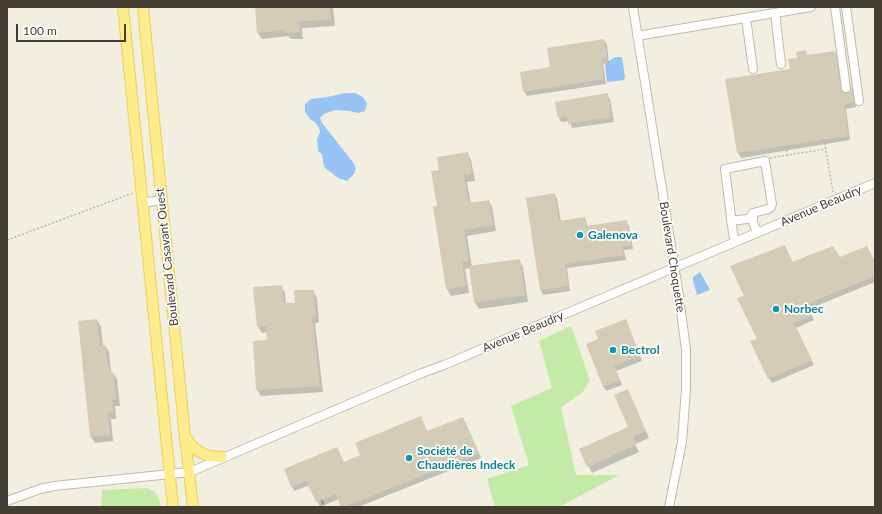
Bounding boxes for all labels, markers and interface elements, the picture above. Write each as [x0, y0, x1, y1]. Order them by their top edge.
scale bar [18, 16, 128, 42]
text: 100 m [23, 23, 57, 38]
street label: Avenue Beaudry [778, 182, 864, 230]
street label: Boulevard Casavant Ouest [153, 187, 181, 327]
street label: Boulevard Choquette [656, 201, 688, 313]
place label: Galenova [588, 228, 638, 242]
marker: Galenova [575, 230, 585, 240]
place label: Norbec [784, 302, 823, 316]
marker: Norbec [771, 304, 781, 314]
street label: Avenue Beaudry [480, 308, 566, 356]
place label: Bectrol [621, 343, 660, 357]
marker: Bectrol [608, 345, 618, 355]
place label: Société de Chaudières Indeck [417, 444, 515, 472]
marker: Société de Chaudières Indeck [404, 453, 414, 463]

